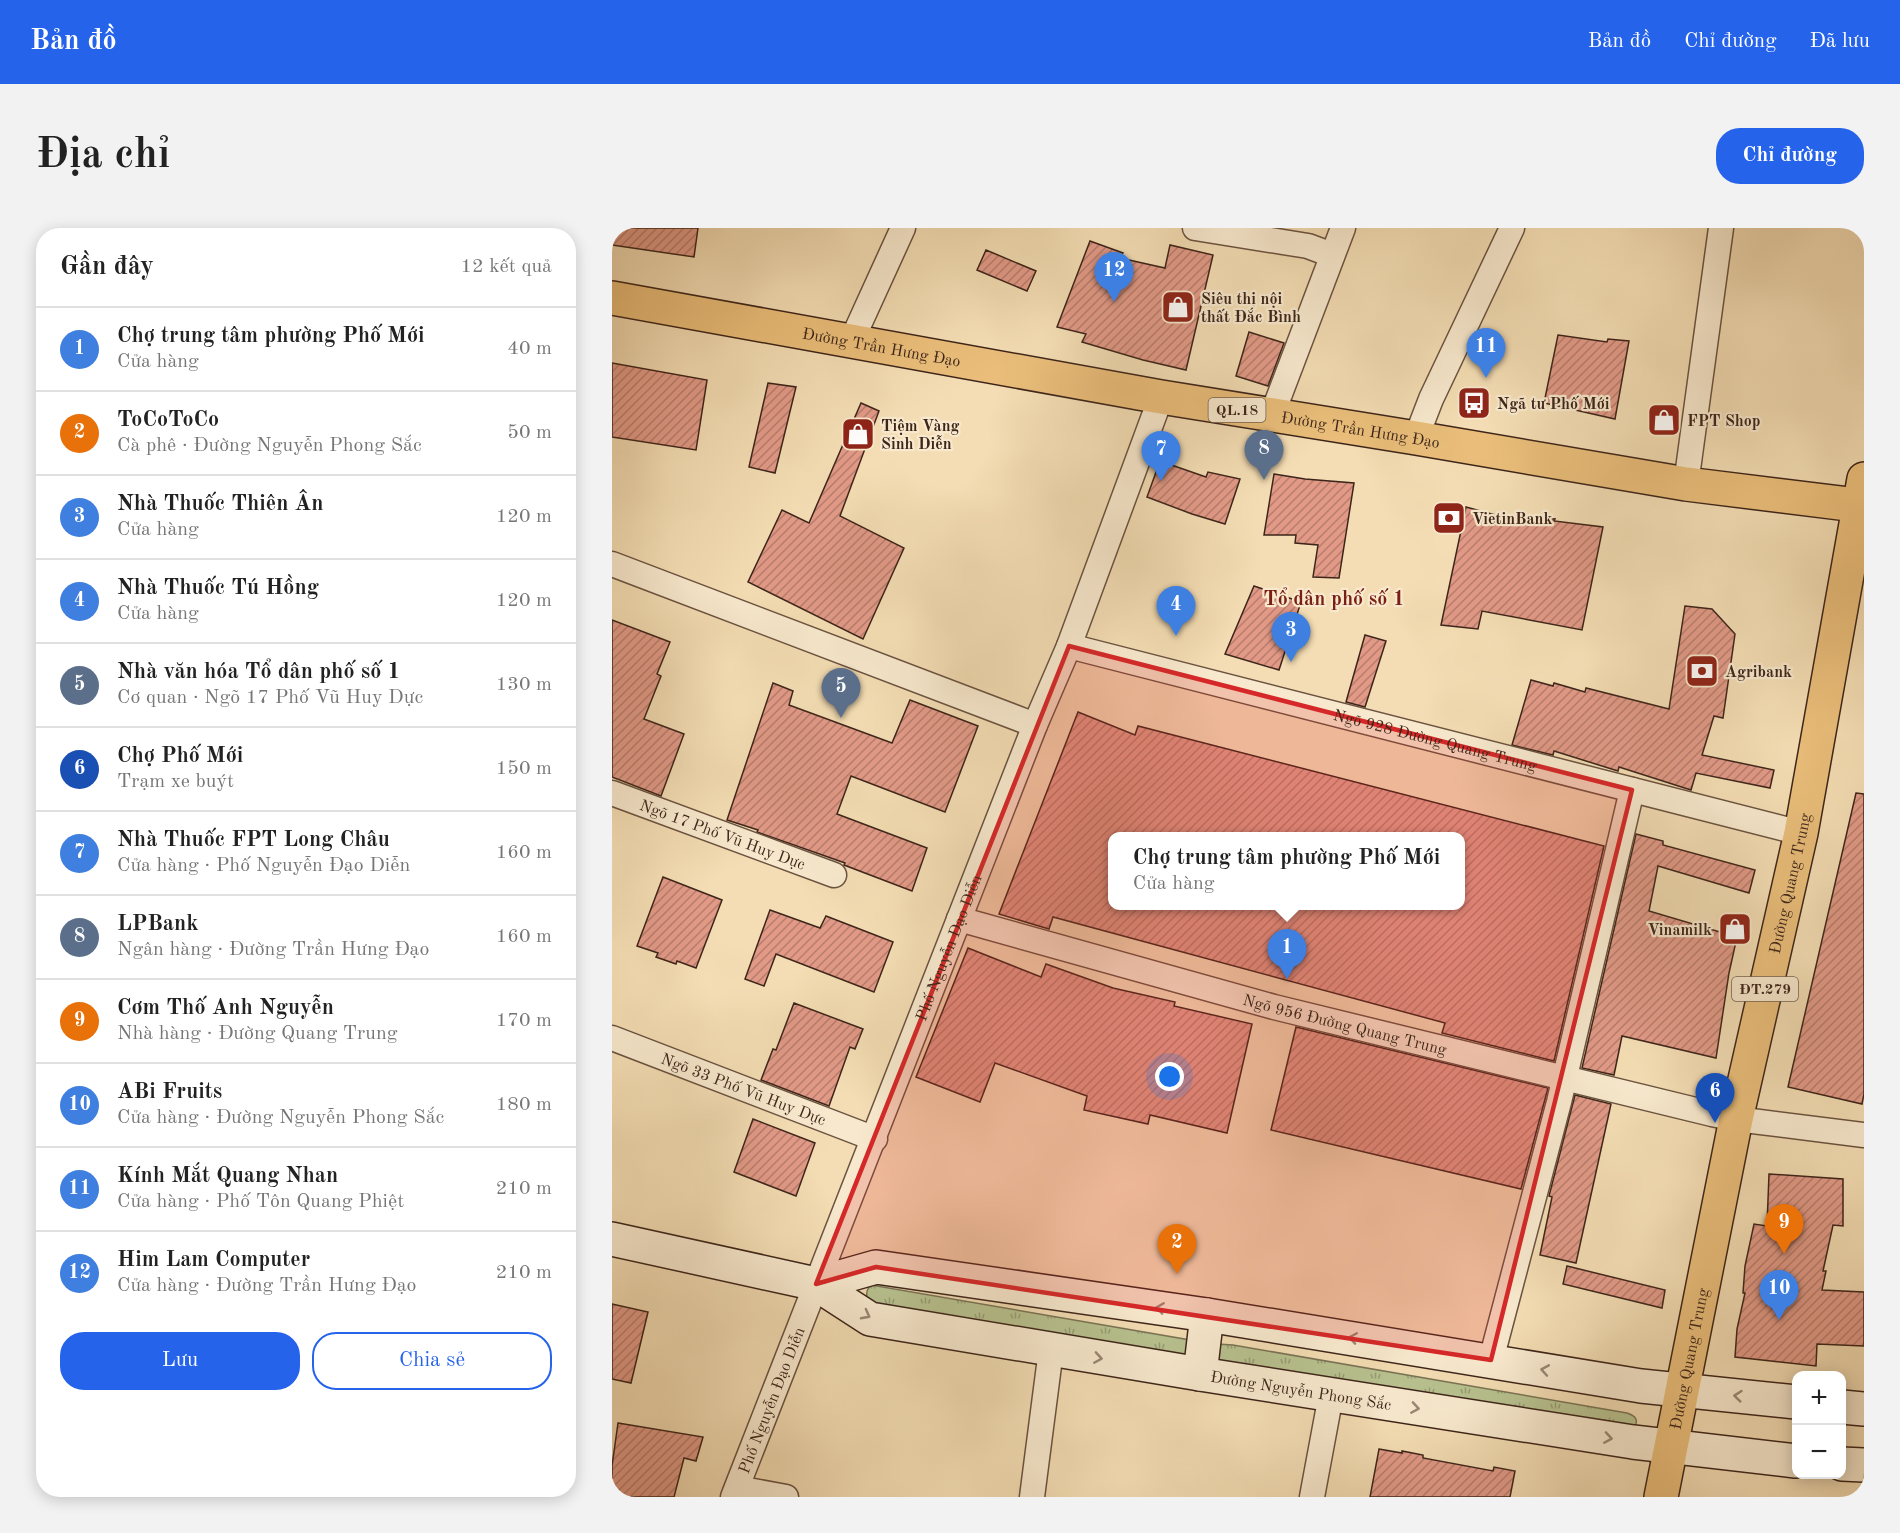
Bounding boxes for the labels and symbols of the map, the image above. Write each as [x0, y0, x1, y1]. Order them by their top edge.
pin: 12 [1094, 253, 1134, 302]
shop icon: Siêu thị nội thất Đắc Bình [1160, 289, 1196, 325]
place label: Siêu thị nội thất Đắc Bình [1201, 292, 1301, 326]
street label: Đường Trần Hưng Đạo [801, 326, 962, 371]
pin: 11 [1466, 328, 1506, 378]
bus stop icon: Ngã tư Phố Mới [1456, 385, 1492, 421]
place label: Ngã tư Phố Mới [1497, 395, 1610, 413]
road number: QL.18 [1208, 398, 1266, 422]
shop icon: FPT Shop [1646, 402, 1682, 438]
street label: Đường Trần Hưng Đạo [1280, 410, 1441, 452]
place label: FPT Shop [1687, 414, 1761, 430]
shop icon: Tiệm Vàng Sinh Diễn [840, 416, 876, 452]
place label: Tiệm Vàng Sinh Diễn [881, 419, 960, 453]
pin: 8 [1244, 430, 1284, 480]
pin: 7 [1142, 432, 1180, 481]
bank icon: VietinBank [1431, 500, 1467, 536]
place label: VietinBank [1472, 512, 1552, 528]
pin: 4 [1156, 586, 1196, 636]
district label: Tổ dân phố số 1 [1263, 587, 1405, 610]
pin: 3 [1272, 612, 1310, 662]
bank icon: Agribank [1684, 653, 1720, 689]
place label: Agribank [1725, 665, 1792, 681]
pin: 5 [822, 668, 860, 718]
street label: Ngõ 928 Đường Quang Trung [1331, 708, 1539, 775]
street label: Ngõ 17 Phố Vũ Huy Dực [637, 798, 807, 874]
street label: Đường Quang Trung [1768, 812, 1814, 956]
street label: Phố Nguyễn Đạo Diễn [914, 873, 986, 1024]
shop icon: Vinamilk [1717, 911, 1753, 947]
place label: Vinamilk [1647, 923, 1712, 939]
pin: 1 [1268, 930, 1306, 979]
road number: ĐT.279 [1732, 977, 1798, 1001]
street label: Ngõ 956 Đường Quang Trung [1241, 993, 1448, 1059]
street label: Ngõ 33 Phố Vũ Huy Dực [658, 1052, 828, 1129]
your location [1155, 1062, 1184, 1091]
pin: 6 [1696, 1074, 1734, 1123]
pin: 9 [1764, 1204, 1804, 1254]
pin: 2 [1158, 1224, 1196, 1274]
pin: 10 [1760, 1270, 1798, 1320]
street label: Đường Quang Trung [1669, 1287, 1712, 1431]
one-way arrow [1156, 1302, 1165, 1314]
one-way arrow [859, 1308, 870, 1319]
street label: Phố Nguyễn Đạo Diễn [737, 1325, 809, 1476]
one-way arrow [1348, 1332, 1358, 1345]
one-way arrow [1093, 1351, 1103, 1363]
one-way arrow [1541, 1364, 1550, 1376]
street label: Đường Nguyễn Phong Sắc [1209, 1370, 1392, 1414]
one-way arrow [1734, 1390, 1743, 1403]
one-way arrow [1411, 1401, 1420, 1413]
one-way arrow [1603, 1431, 1612, 1443]

